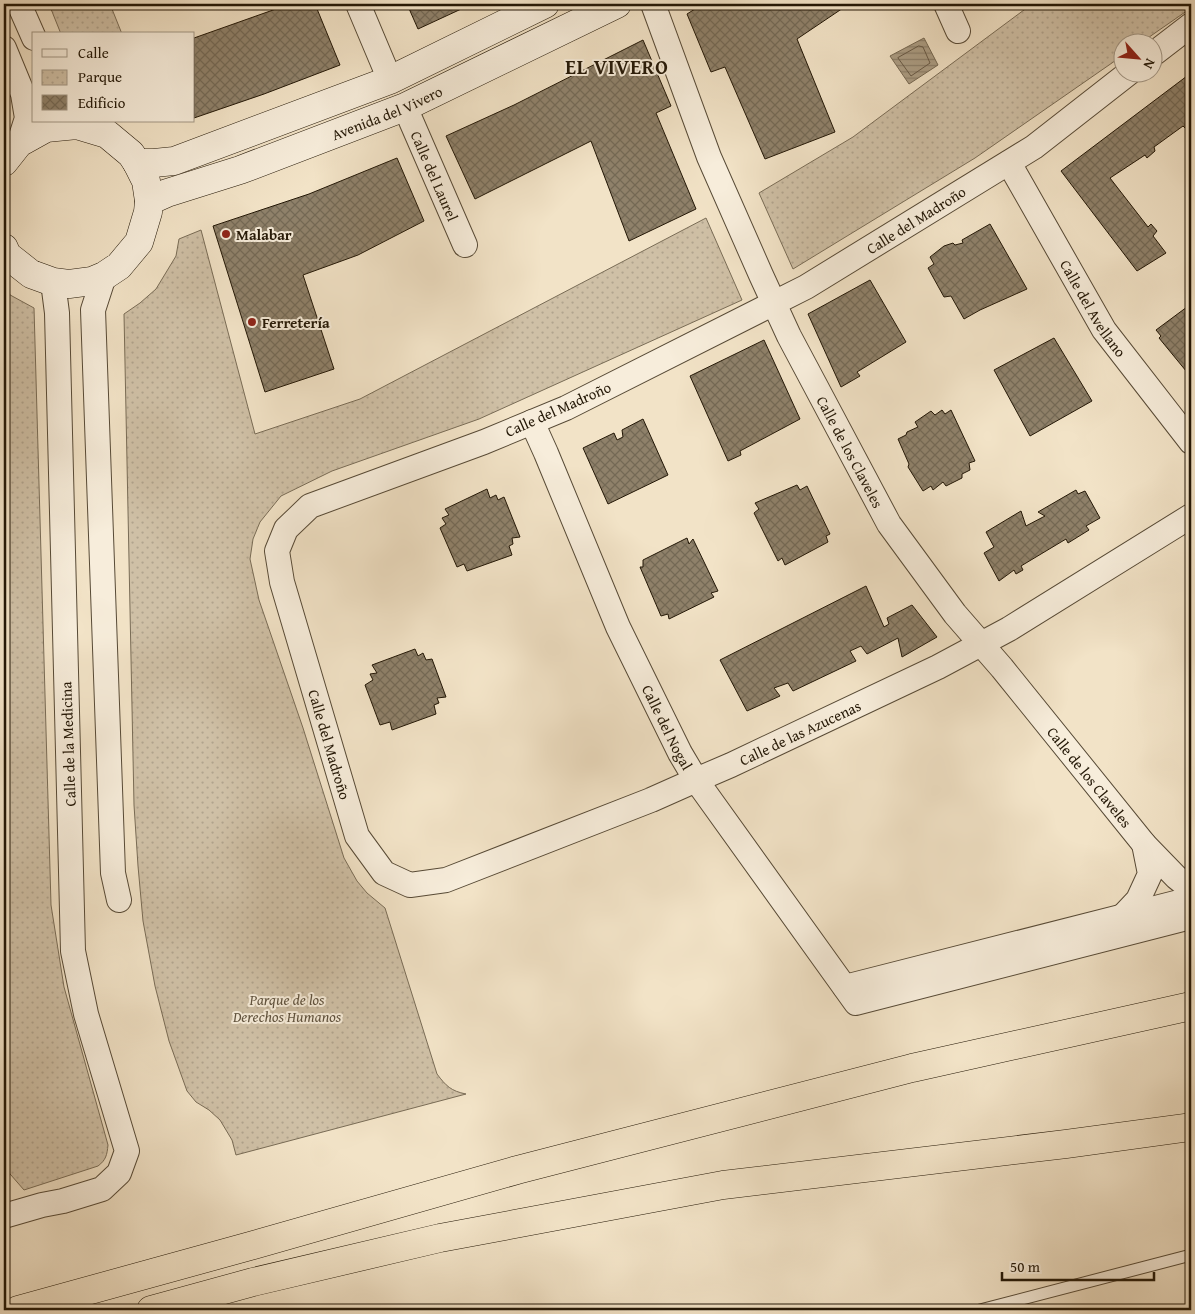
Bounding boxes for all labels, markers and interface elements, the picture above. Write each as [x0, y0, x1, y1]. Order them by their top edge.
legend [32, 32, 195, 122]
north arrow [1112, 32, 1162, 82]
text: Calle [78, 42, 109, 63]
district label: EL VIVERO [565, 52, 669, 81]
text: N [1138, 55, 1161, 73]
text: Parque [78, 66, 122, 87]
street label: Avenida del Vivero [328, 80, 446, 145]
text: Edificio [78, 92, 126, 113]
street label: Calle del Laurel [406, 127, 464, 224]
street label: Calle del Madroño [862, 181, 970, 259]
place label: Malabar [236, 224, 292, 245]
marker: Malabar [220, 228, 232, 240]
street label: Calle del Avellano [1056, 256, 1132, 361]
place label: Ferretería [262, 312, 330, 333]
marker: Ferretería [246, 316, 258, 328]
street label: Calle del Madroño [502, 376, 614, 442]
street label: Calle de los Claveles [812, 392, 889, 511]
street label: Calle de la Medicina [55, 681, 81, 807]
street label: Calle del Nogal [637, 681, 698, 774]
street label: Calle del Madroño [304, 687, 356, 802]
street label: Calle de las Azucenas [736, 695, 864, 770]
street label: Calle de los Claveles [1043, 722, 1137, 832]
park label: Parque de los Derechos Humanos [232, 989, 342, 1027]
scale bar [1002, 1249, 1155, 1281]
text: 50 m [1010, 1256, 1041, 1277]

